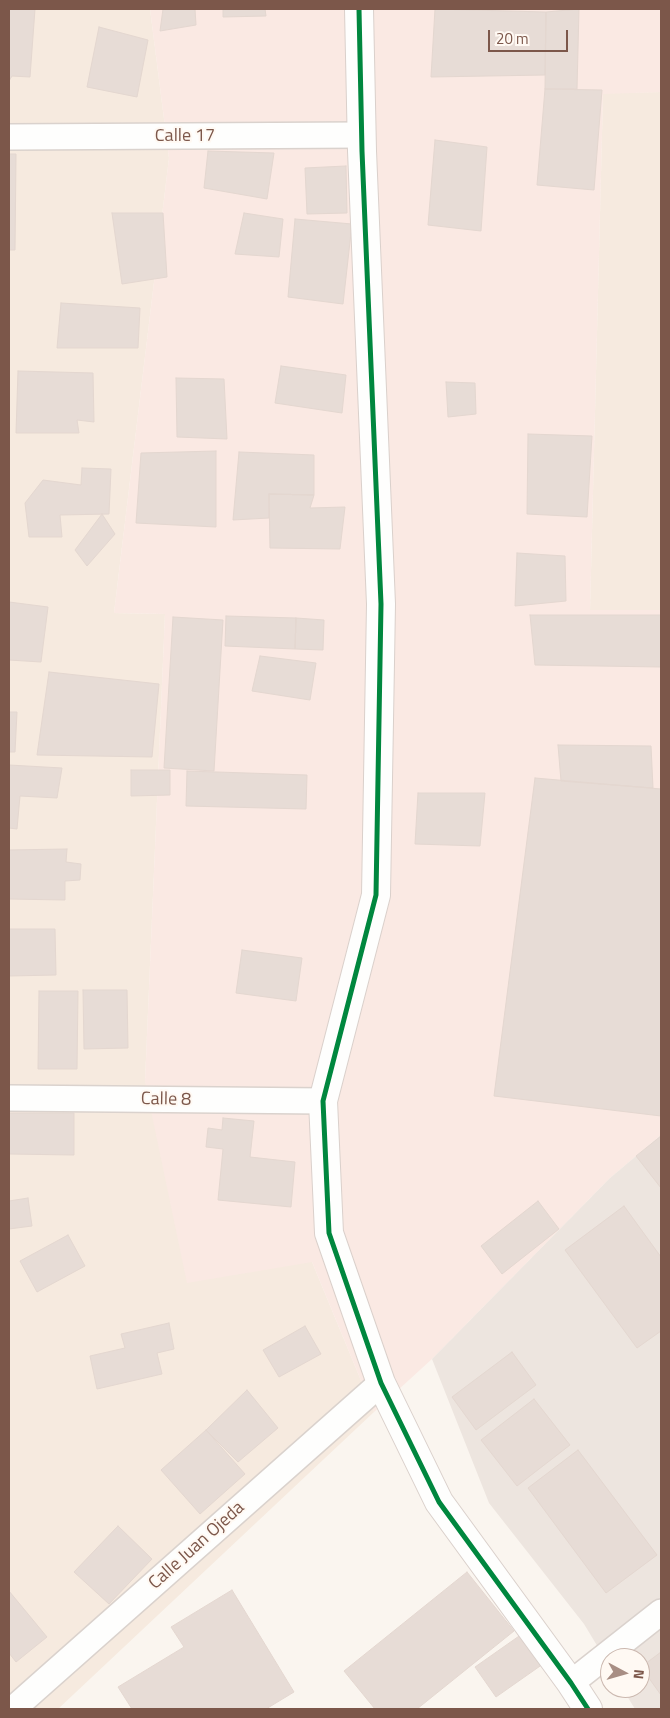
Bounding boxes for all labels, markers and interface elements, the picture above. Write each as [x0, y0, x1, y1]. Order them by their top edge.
scale bar [490, 20, 570, 52]
text: 20 m [496, 27, 529, 50]
street label: Calle 17 [155, 126, 215, 148]
street label: Calle 8 [141, 1089, 191, 1111]
street label: Calle Juan Ojeda [145, 1497, 249, 1595]
north arrow [600, 1648, 650, 1698]
text: N [628, 1669, 650, 1680]

